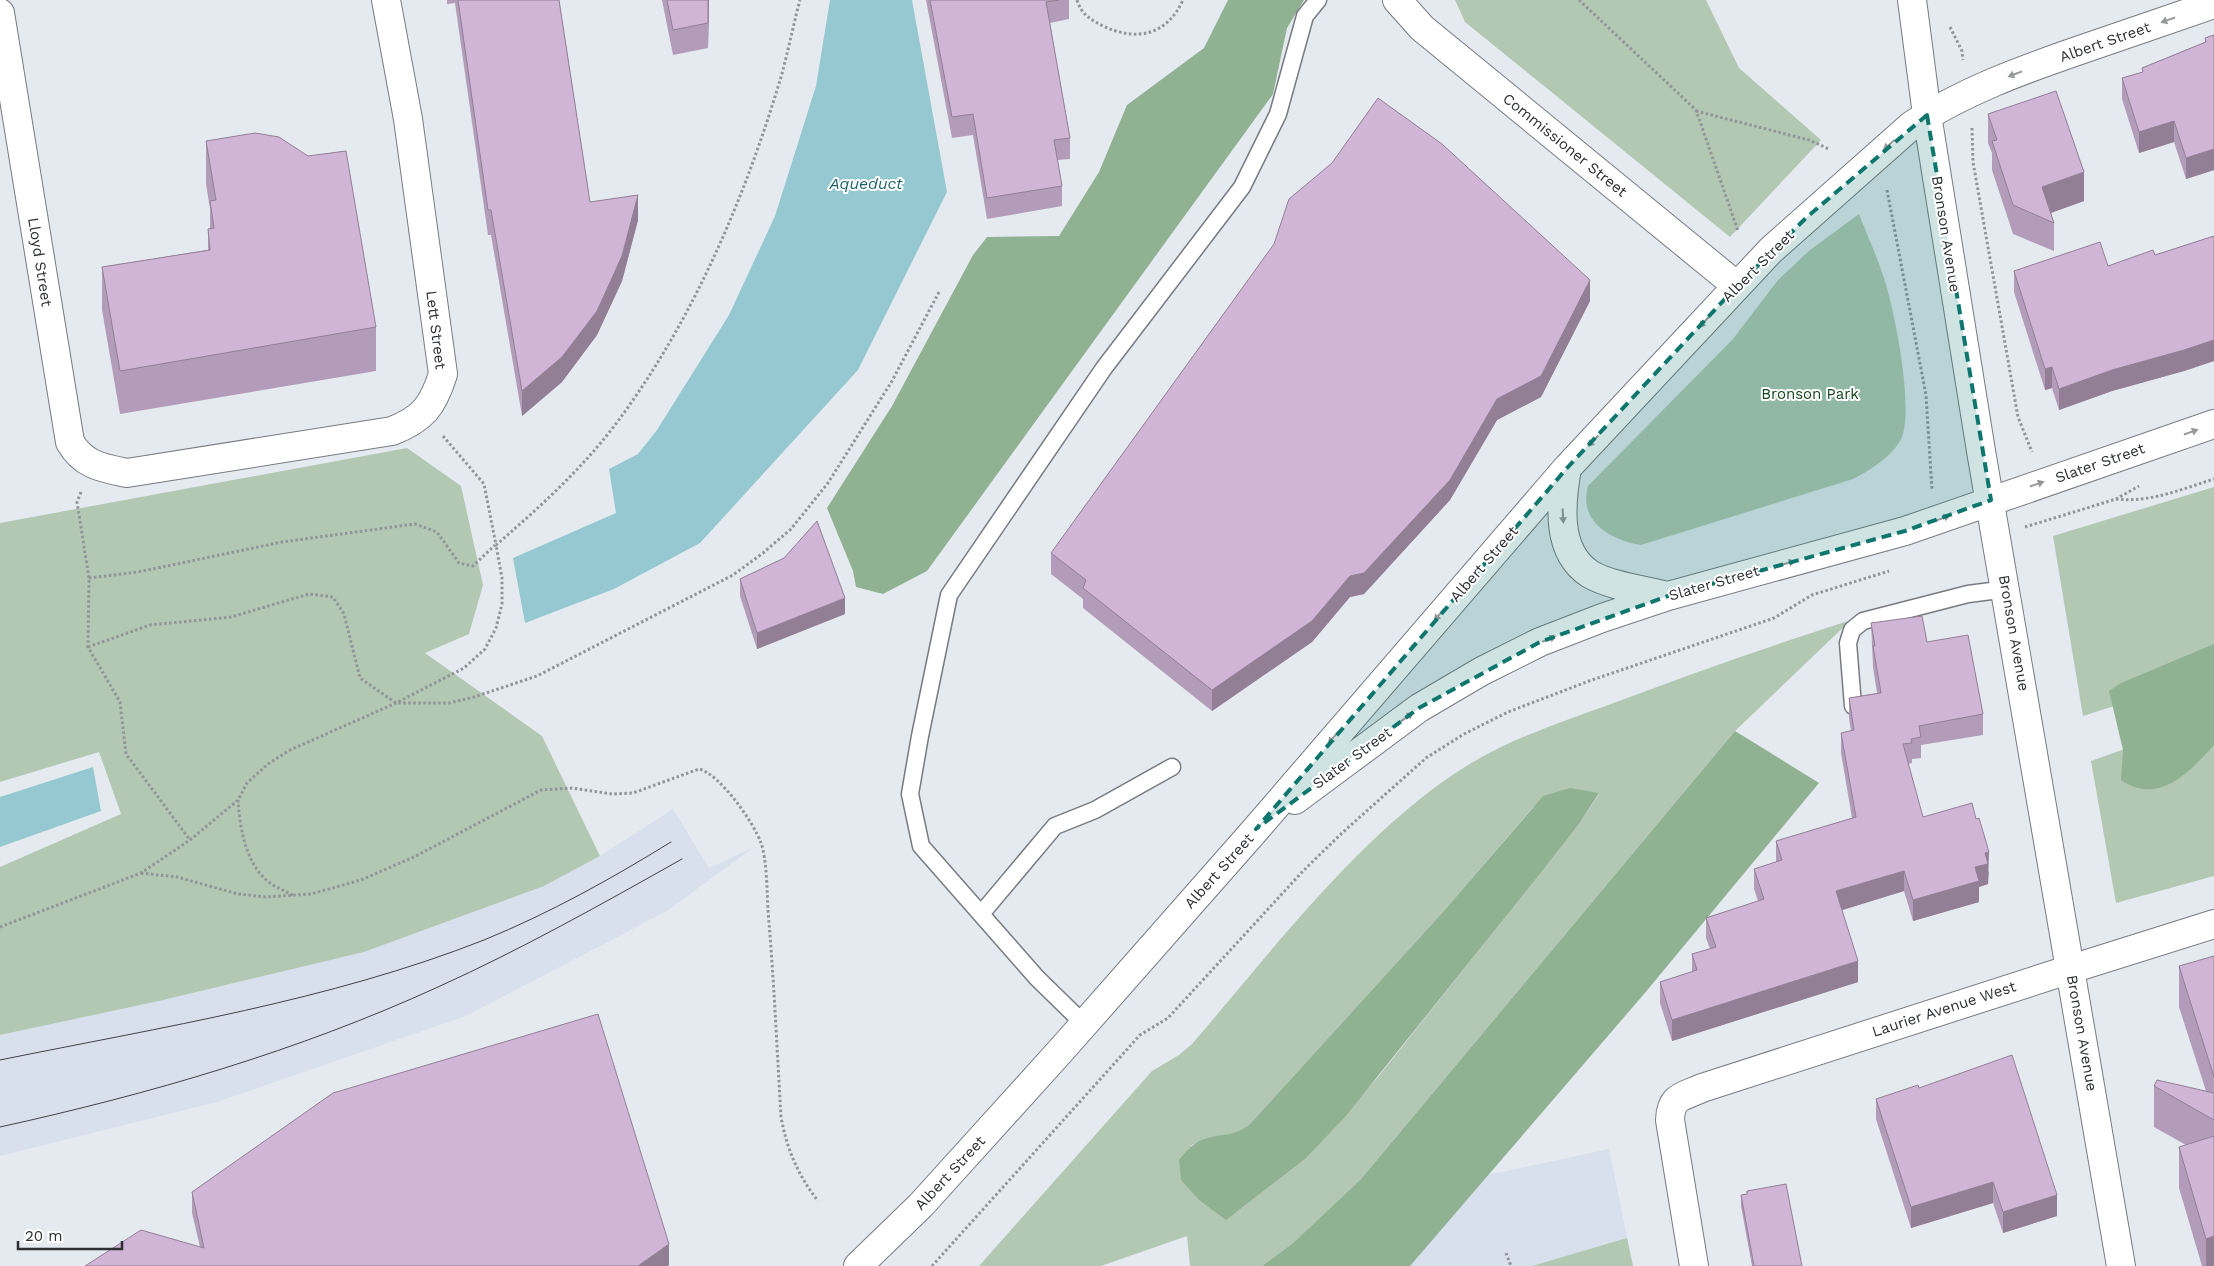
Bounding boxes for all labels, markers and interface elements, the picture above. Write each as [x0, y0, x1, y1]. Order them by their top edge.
one-way arrow [2160, 16, 2175, 24]
street label: Albert Street [2057, 18, 2153, 66]
one-way arrow [2008, 71, 2022, 79]
street label: Commissioner Street [1499, 89, 1631, 201]
one-way arrow [1883, 139, 1895, 150]
water label: Aqueduct [828, 174, 903, 193]
street label: Bronson Avenue [1928, 174, 1964, 294]
street label: Lloyd Street [24, 216, 56, 308]
street label: Albert Street [1718, 226, 1798, 306]
street label: Lett Street [422, 290, 450, 371]
one-way arrow [1698, 315, 1710, 327]
park label: Bronson Park [1761, 385, 1859, 403]
one-way arrow [2183, 428, 2198, 435]
one-way arrow [1587, 435, 1599, 447]
street label: Slater Street [2053, 439, 2148, 487]
one-way arrow [2029, 480, 2044, 488]
one-way arrow [1559, 509, 1567, 525]
one-way arrow [1936, 513, 1951, 521]
street label: Albert Street [1446, 522, 1522, 606]
one-way arrow [1780, 559, 1795, 567]
street label: Slater Street [1667, 561, 1762, 605]
street label: Bronson Avenue [1995, 573, 2033, 693]
one-way arrow [1434, 609, 1445, 622]
one-way arrow [1542, 634, 1557, 642]
one-way arrow [1400, 712, 1414, 722]
street label: Slater Street [1309, 723, 1396, 793]
one-way arrow [1328, 732, 1339, 744]
street label: Albert Street [1181, 829, 1258, 912]
street label: Bronson Avenue [2063, 973, 2101, 1093]
street label: Laurier Avenue West [1870, 977, 2019, 1041]
street label: Albert Street [911, 1132, 989, 1214]
scale bar [18, 1218, 121, 1250]
text: 20 m [25, 1227, 63, 1245]

